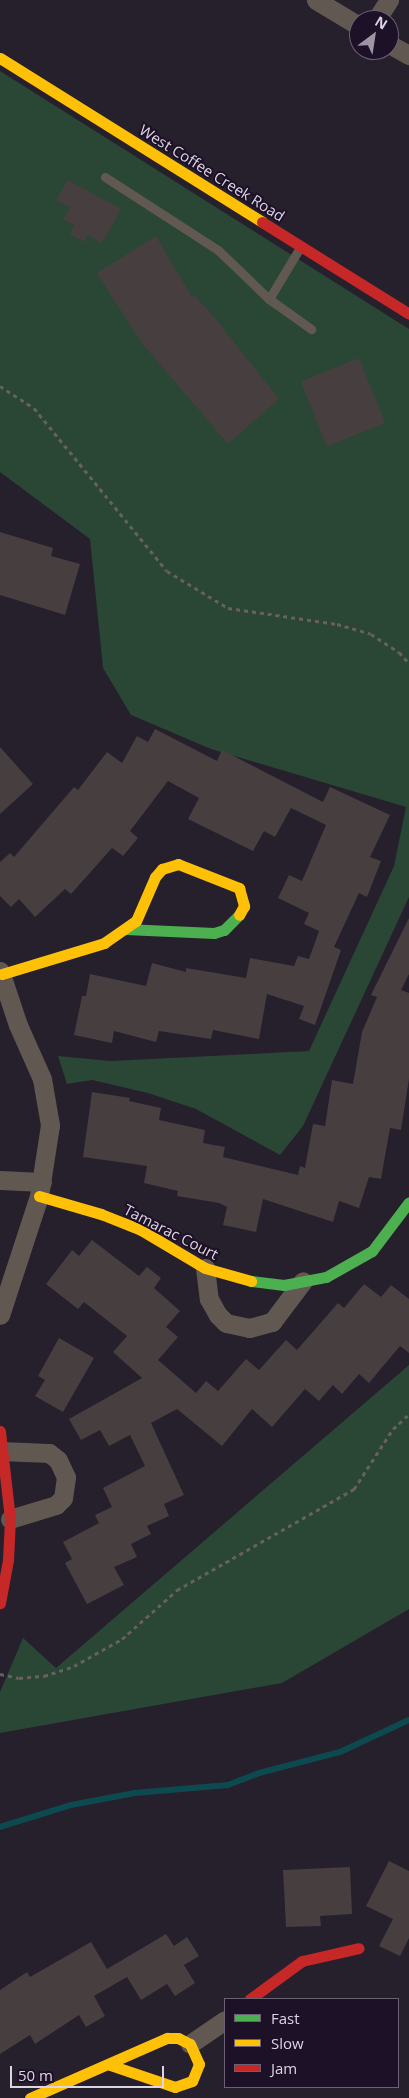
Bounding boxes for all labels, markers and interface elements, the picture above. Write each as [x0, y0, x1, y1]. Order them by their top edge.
north arrow [349, 10, 399, 60]
text: N [372, 11, 391, 34]
street label: West Coffee Creek Road [136, 121, 288, 225]
street label: Tamarac Court [121, 1200, 221, 1264]
legend [224, 1998, 399, 2088]
text: Fast [271, 2008, 300, 2028]
text: Slow [271, 2033, 304, 2053]
scale bar [12, 2056, 166, 2088]
text: Jam [271, 2058, 297, 2078]
text: 50 m [18, 2065, 53, 2085]

